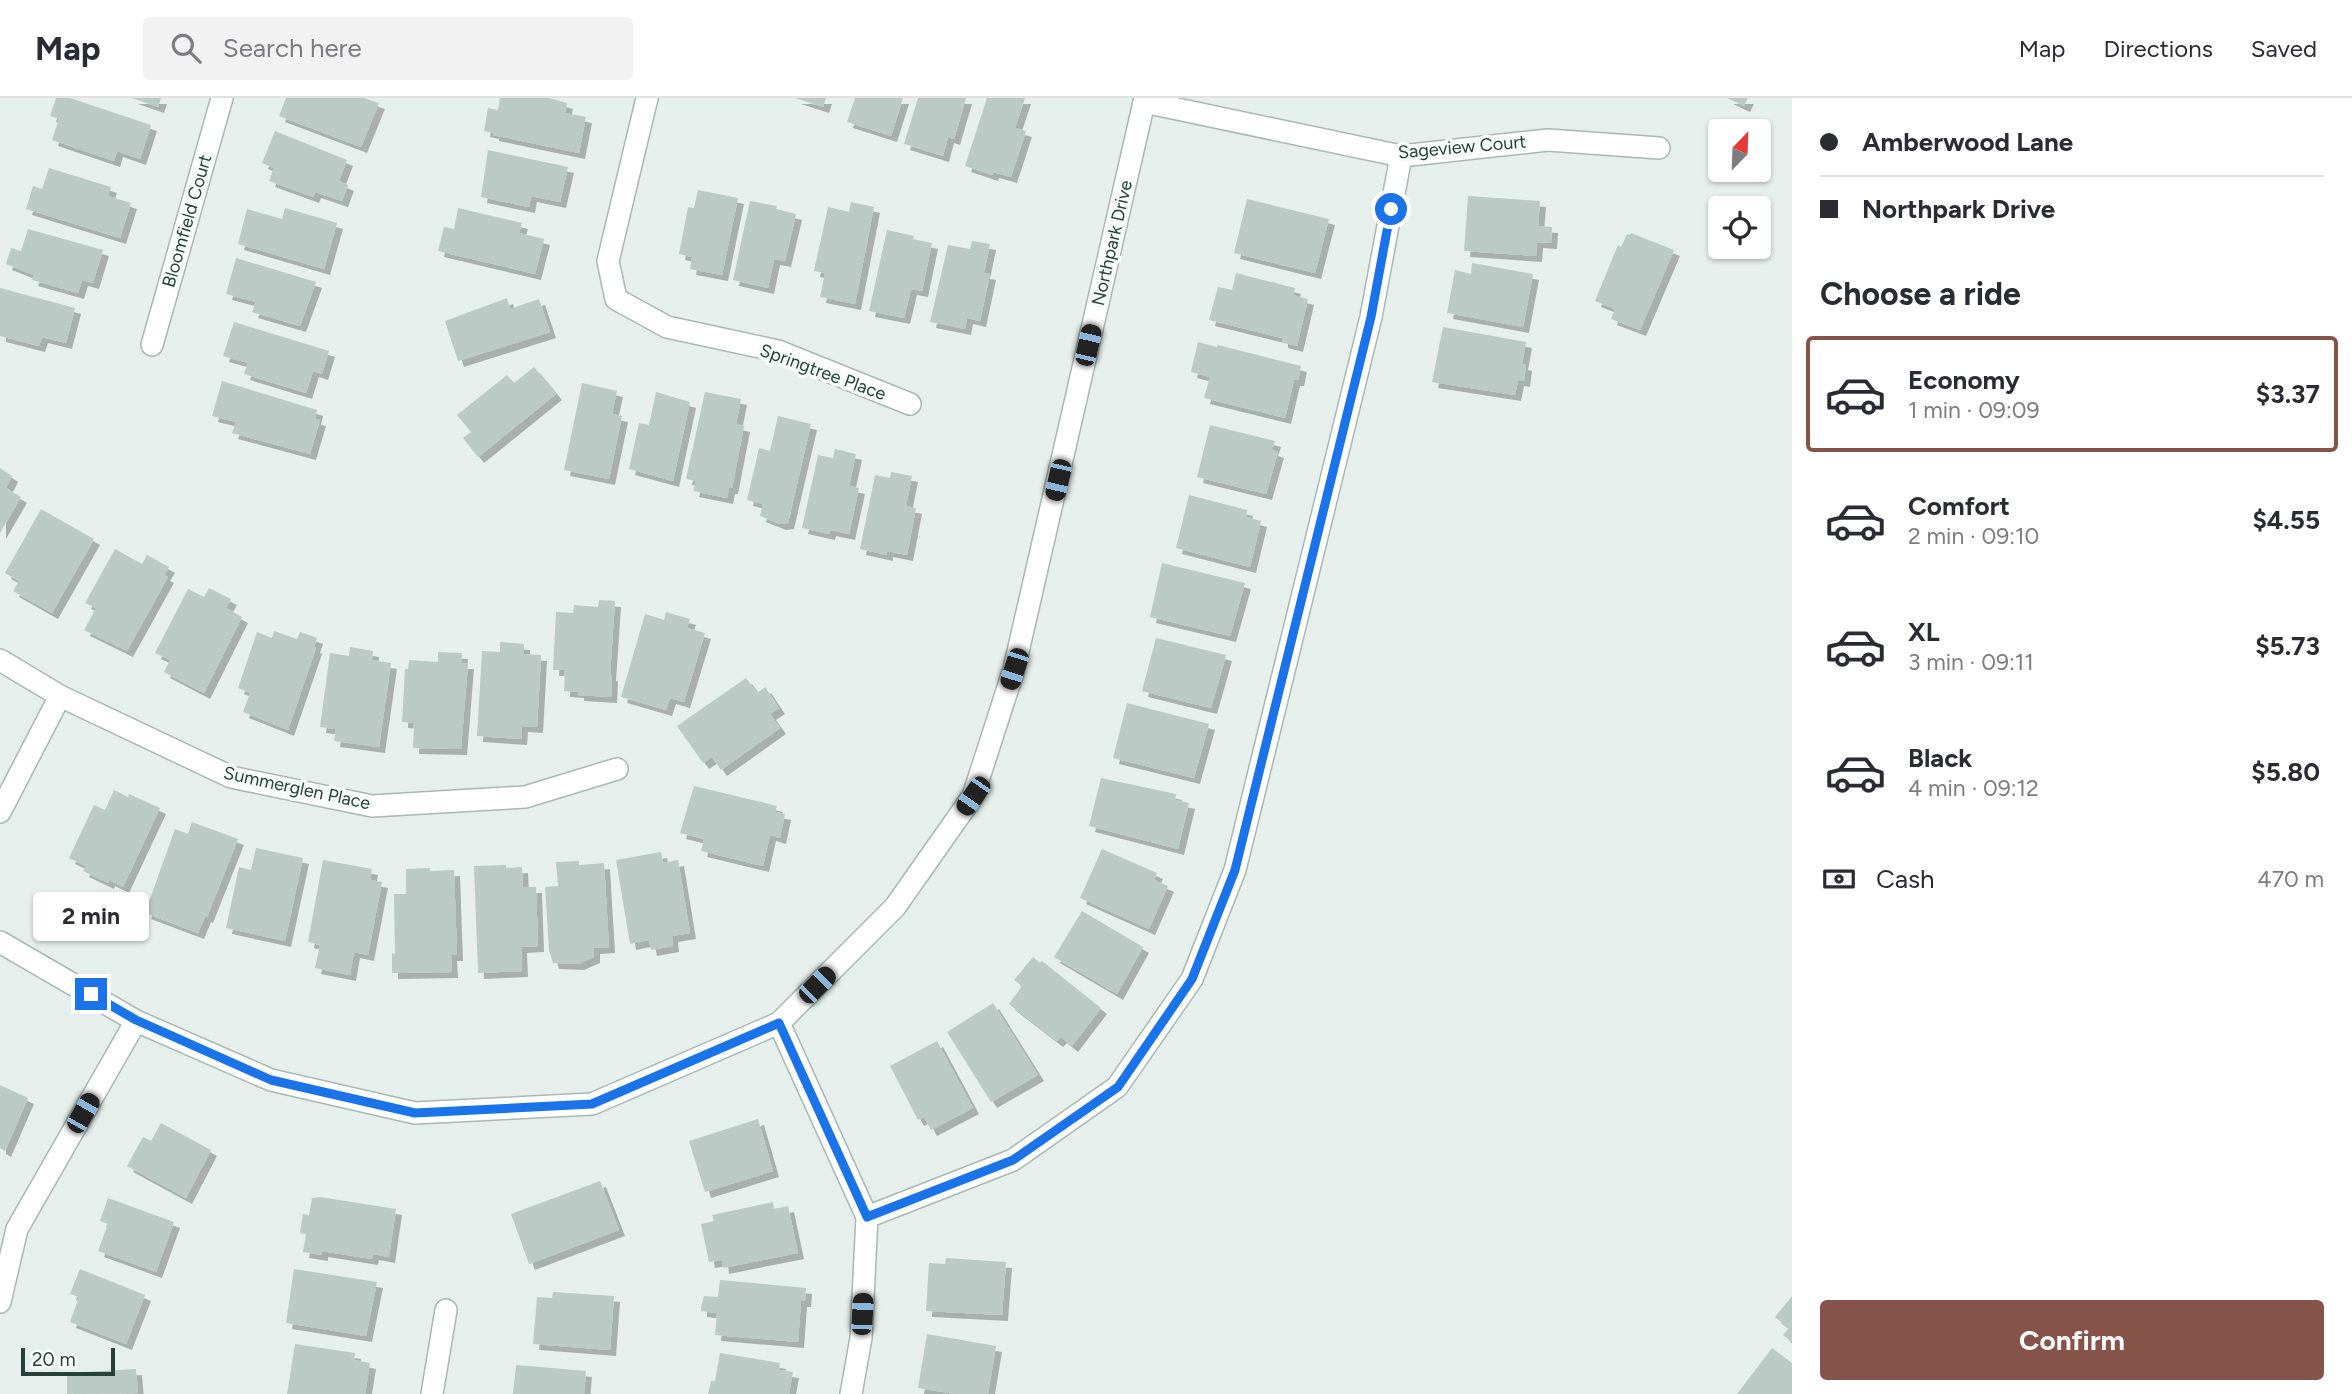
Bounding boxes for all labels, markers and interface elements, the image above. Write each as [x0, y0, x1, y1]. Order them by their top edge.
search box [143, 17, 633, 80]
text: Map [35, 29, 101, 68]
icon: search [167, 29, 205, 67]
text: Search here [223, 32, 362, 64]
text: Map [2019, 34, 2065, 63]
text: Directions [2103, 34, 2213, 63]
text: Saved [2251, 34, 2317, 63]
north arrow [1708, 119, 1771, 182]
map controls [1708, 119, 1771, 259]
text: Amberwood Lane [1862, 126, 2073, 158]
street label: Sageview Court [1397, 130, 1527, 164]
street label: Bloomfield Court [158, 152, 217, 290]
street label: Northpark Drive [1087, 178, 1137, 308]
route start [1375, 193, 1407, 225]
text: Northpark Drive [1862, 193, 2055, 225]
button: locate [1708, 196, 1771, 259]
text: Choose a ride [1820, 275, 2021, 313]
car [1074, 322, 1103, 368]
street label: Springtree Place [757, 339, 889, 405]
icon: car [1824, 363, 1887, 426]
text: Economy [1908, 364, 2020, 396]
text: $3.37 [2256, 378, 2320, 410]
text: 1 min · 09:09 [1908, 396, 2039, 424]
car [1044, 457, 1073, 503]
icon: car [1824, 489, 1887, 552]
text: Comfort [1908, 490, 2010, 522]
text: $4.55 [2252, 504, 2320, 536]
text: 2 min · 09:10 [1908, 522, 2039, 550]
icon: car [1824, 615, 1887, 678]
text: XL [1908, 616, 1940, 648]
text: $5.73 [2255, 630, 2320, 662]
car [998, 646, 1031, 692]
text: 3 min · 09:11 [1908, 648, 2034, 676]
icon: car [1824, 741, 1887, 804]
text: Black [1908, 742, 1972, 774]
text: $5.80 [2251, 756, 2320, 788]
street label: Summerglen Place [222, 762, 373, 814]
car [953, 773, 994, 819]
text: 4 min · 09:12 [1908, 774, 2039, 802]
icon: cash [1820, 860, 1858, 898]
text: Cash [1876, 863, 1935, 895]
text: 470 m [2257, 865, 2324, 893]
callout: 2 min [33, 892, 149, 942]
text: 2 min [62, 902, 120, 930]
car [795, 963, 840, 1007]
route end [75, 978, 107, 1010]
car [64, 1090, 103, 1136]
car [851, 1292, 874, 1336]
button: Confirm [1820, 1300, 2324, 1380]
scale bar [21, 1345, 116, 1377]
text: 20 m [32, 1348, 76, 1371]

